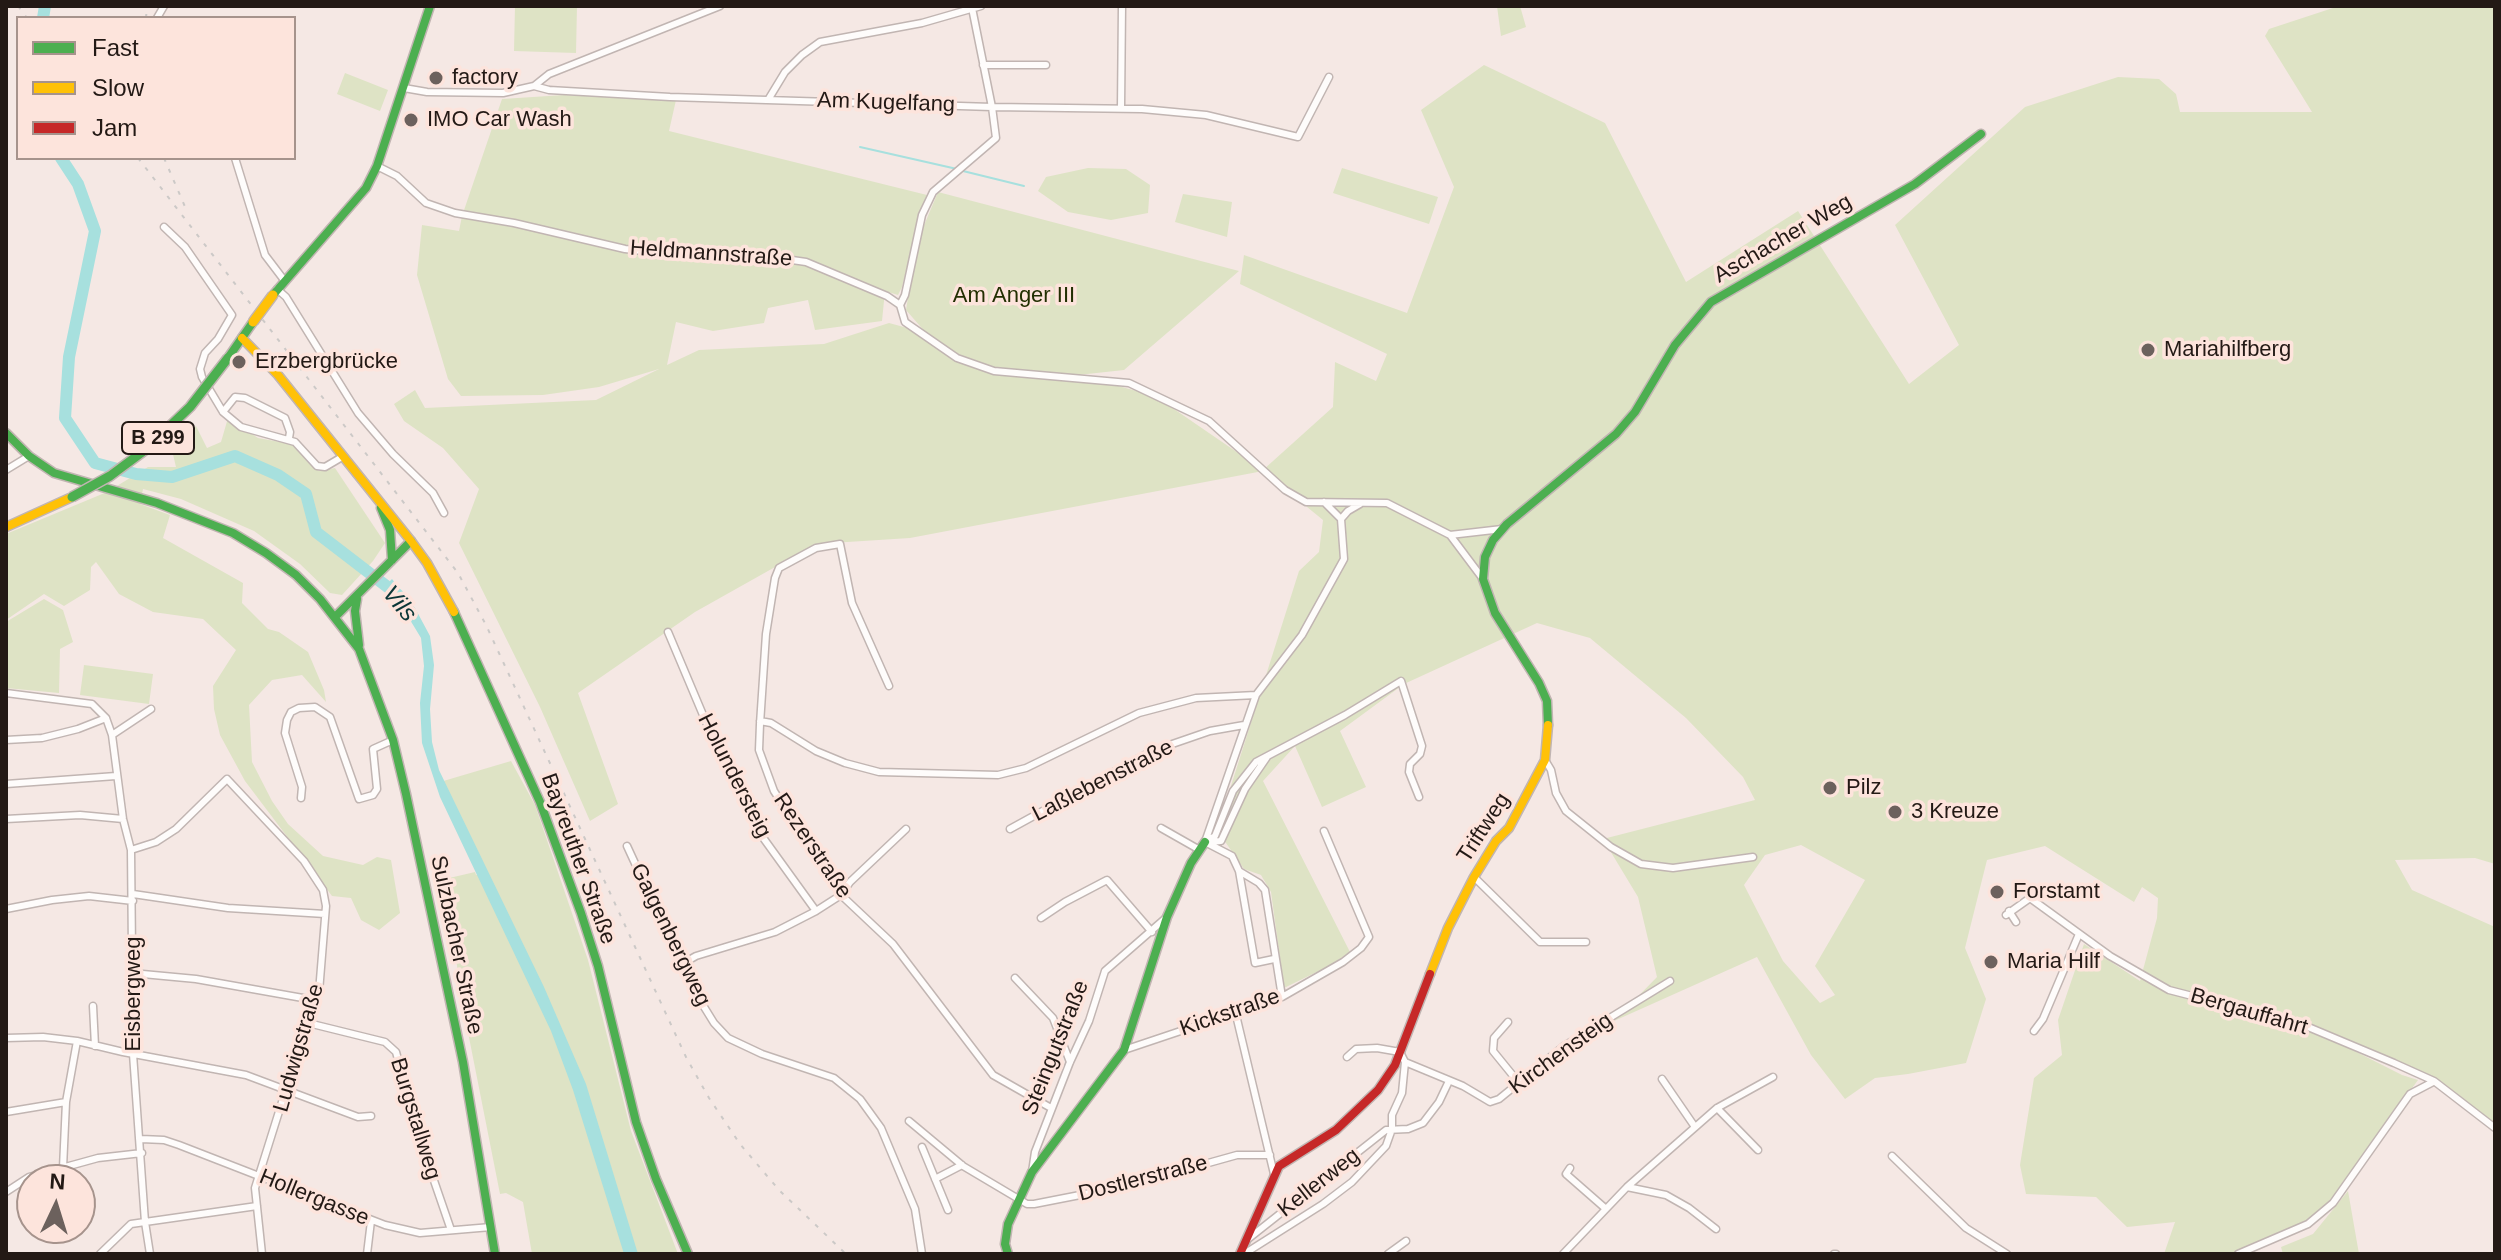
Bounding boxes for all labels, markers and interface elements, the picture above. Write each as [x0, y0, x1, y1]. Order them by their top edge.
legend [16, 16, 296, 160]
text: Fast [92, 34, 139, 61]
place label: factory [452, 65, 518, 91]
marker: factory [427, 69, 445, 87]
text: Slow [92, 74, 144, 101]
street label: Am Kugelfang [816, 87, 956, 119]
place label: IMO Car Wash [427, 107, 572, 133]
marker: IMO Car Wash [402, 111, 420, 129]
text: Jam [92, 114, 137, 141]
street label: Aschacher Weg [1709, 189, 1857, 289]
street label: Heldmannstraße [629, 235, 793, 273]
park label: Am Anger III [953, 283, 1075, 309]
place label: Mariahilfberg [2164, 337, 2291, 363]
marker: Mariahilfberg [2139, 341, 2157, 359]
place label: Erzbergbrücke [255, 349, 398, 375]
marker: Erzbergbrücke [230, 353, 248, 371]
road number: B 299 [122, 422, 194, 454]
water label: Vils [376, 580, 422, 628]
street label: Holundersteig [691, 710, 777, 842]
street label: Laßlebenstraße [1028, 734, 1178, 828]
street label: Bayreuther Straße [535, 770, 621, 948]
place label: Pilz [1846, 775, 1881, 801]
marker: Pilz [1821, 779, 1839, 797]
street label: Rezerstraße [767, 788, 857, 904]
street label: Triftweg [1452, 788, 1516, 868]
place label: 3 Kreuze [1911, 799, 1999, 825]
marker: 3 Kreuze [1886, 803, 1904, 821]
street label: Sulzbacher Straße [424, 853, 488, 1037]
street label: Galgenbergweg [624, 859, 716, 1011]
place label: Forstamt [2013, 879, 2100, 905]
marker: Forstamt [1988, 883, 2006, 901]
street label: Eisbergweg [121, 937, 147, 1051]
place label: Maria Hilf [2007, 949, 2100, 975]
marker: Maria Hilf [1982, 953, 2000, 971]
street label: Steingutstraße [1017, 977, 1095, 1119]
street label: Ludwigstraße [268, 981, 330, 1115]
street label: Bergauffahrt [2187, 983, 2311, 1041]
street label: Kickstraße [1177, 984, 1283, 1042]
street label: Kirchensteig [1504, 1008, 1618, 1100]
street label: Burgstallweg [384, 1055, 446, 1183]
street label: Kellerweg [1273, 1143, 1365, 1223]
street label: Dostlerstraße [1076, 1150, 1210, 1208]
north arrow [16, 1164, 96, 1244]
street label: Hollergasse [255, 1164, 373, 1232]
text: N [49, 1169, 66, 1195]

